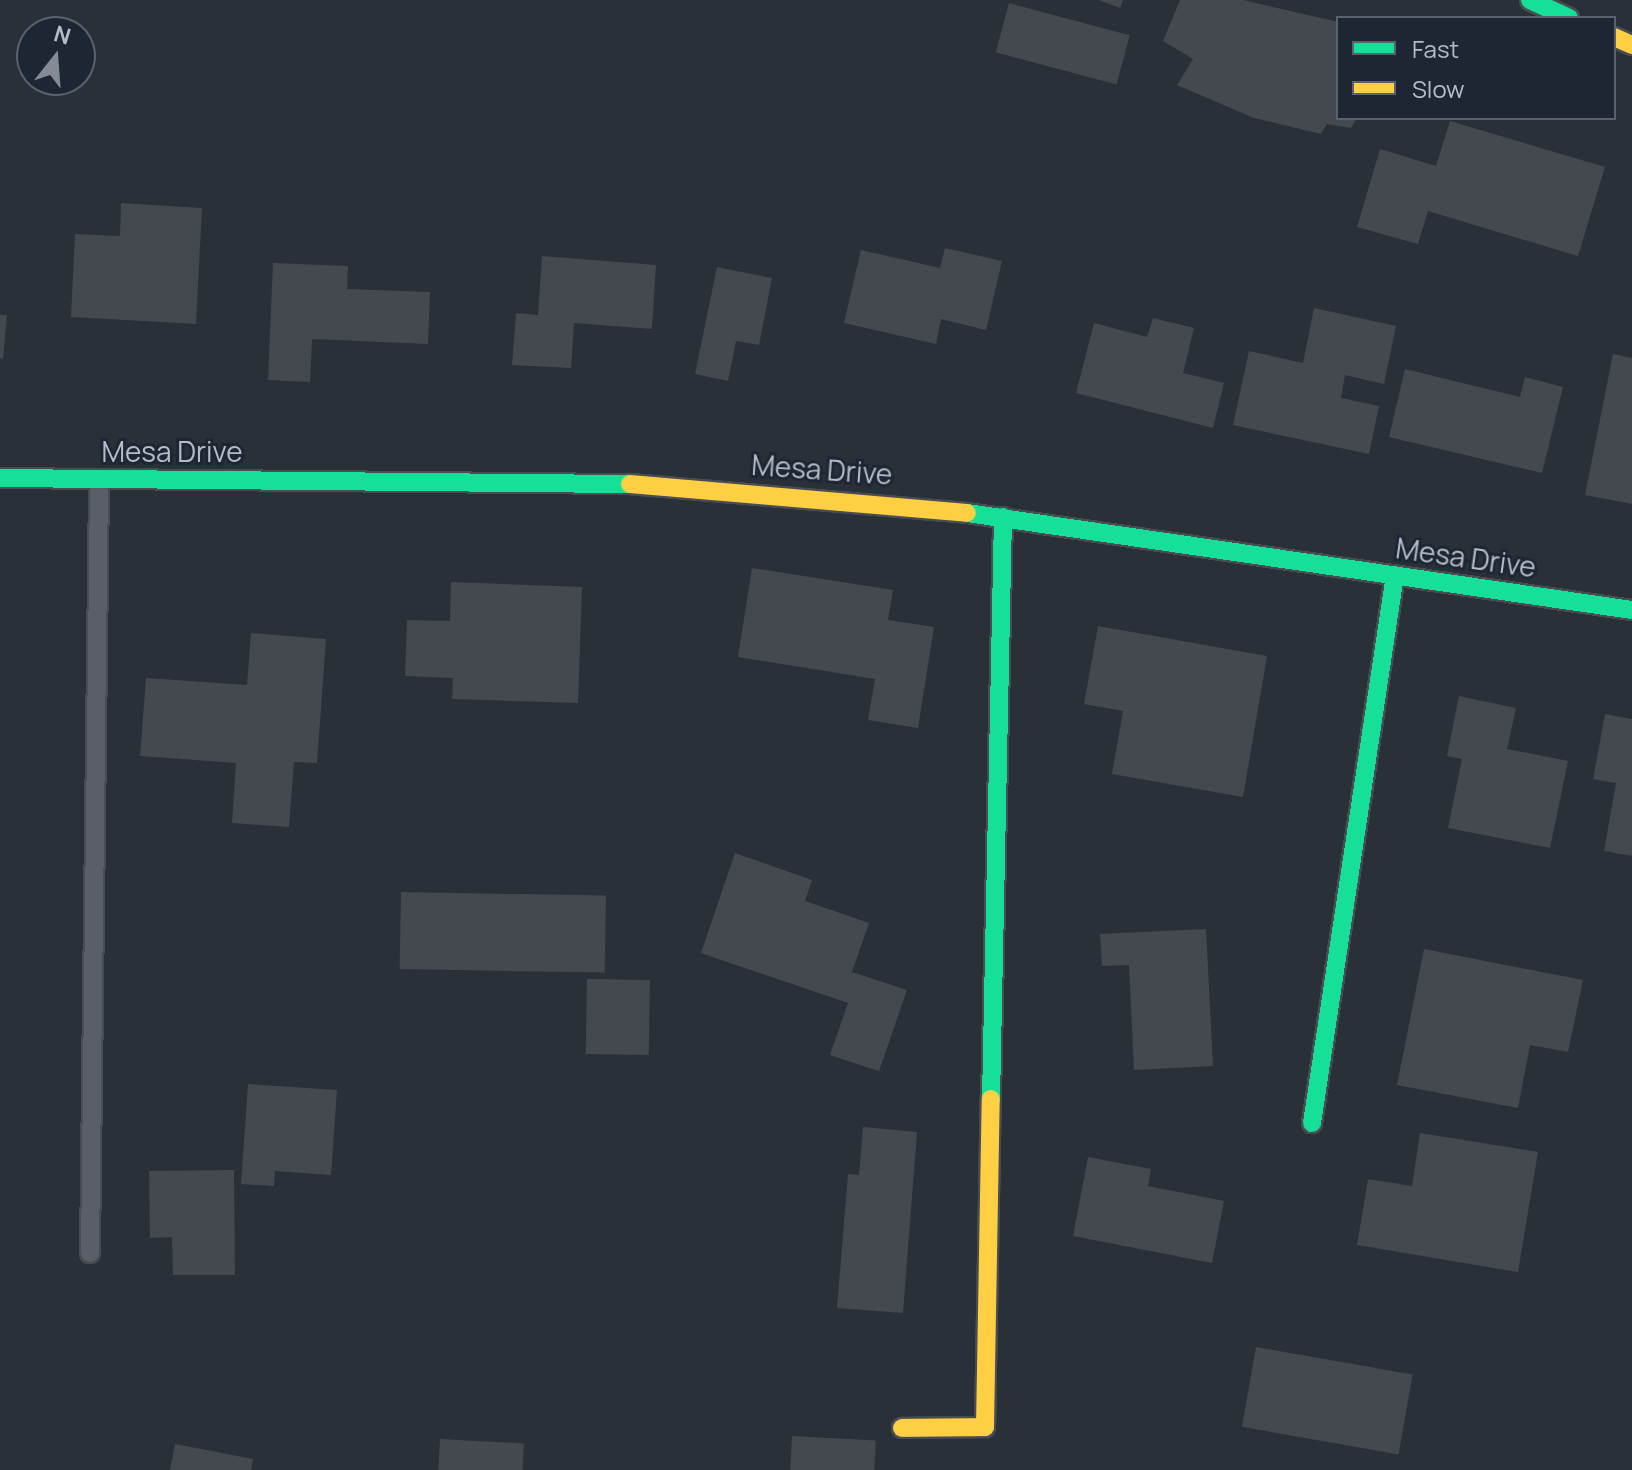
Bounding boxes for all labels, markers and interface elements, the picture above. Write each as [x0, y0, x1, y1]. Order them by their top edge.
north arrow [16, 16, 96, 96]
legend [1336, 16, 1616, 120]
text: N [50, 18, 74, 52]
text: Fast [1412, 32, 1459, 65]
text: Slow [1412, 72, 1465, 105]
street label: Mesa Drive [101, 434, 243, 468]
street label: Mesa Drive [750, 447, 894, 491]
street label: Mesa Drive [1394, 531, 1538, 583]

